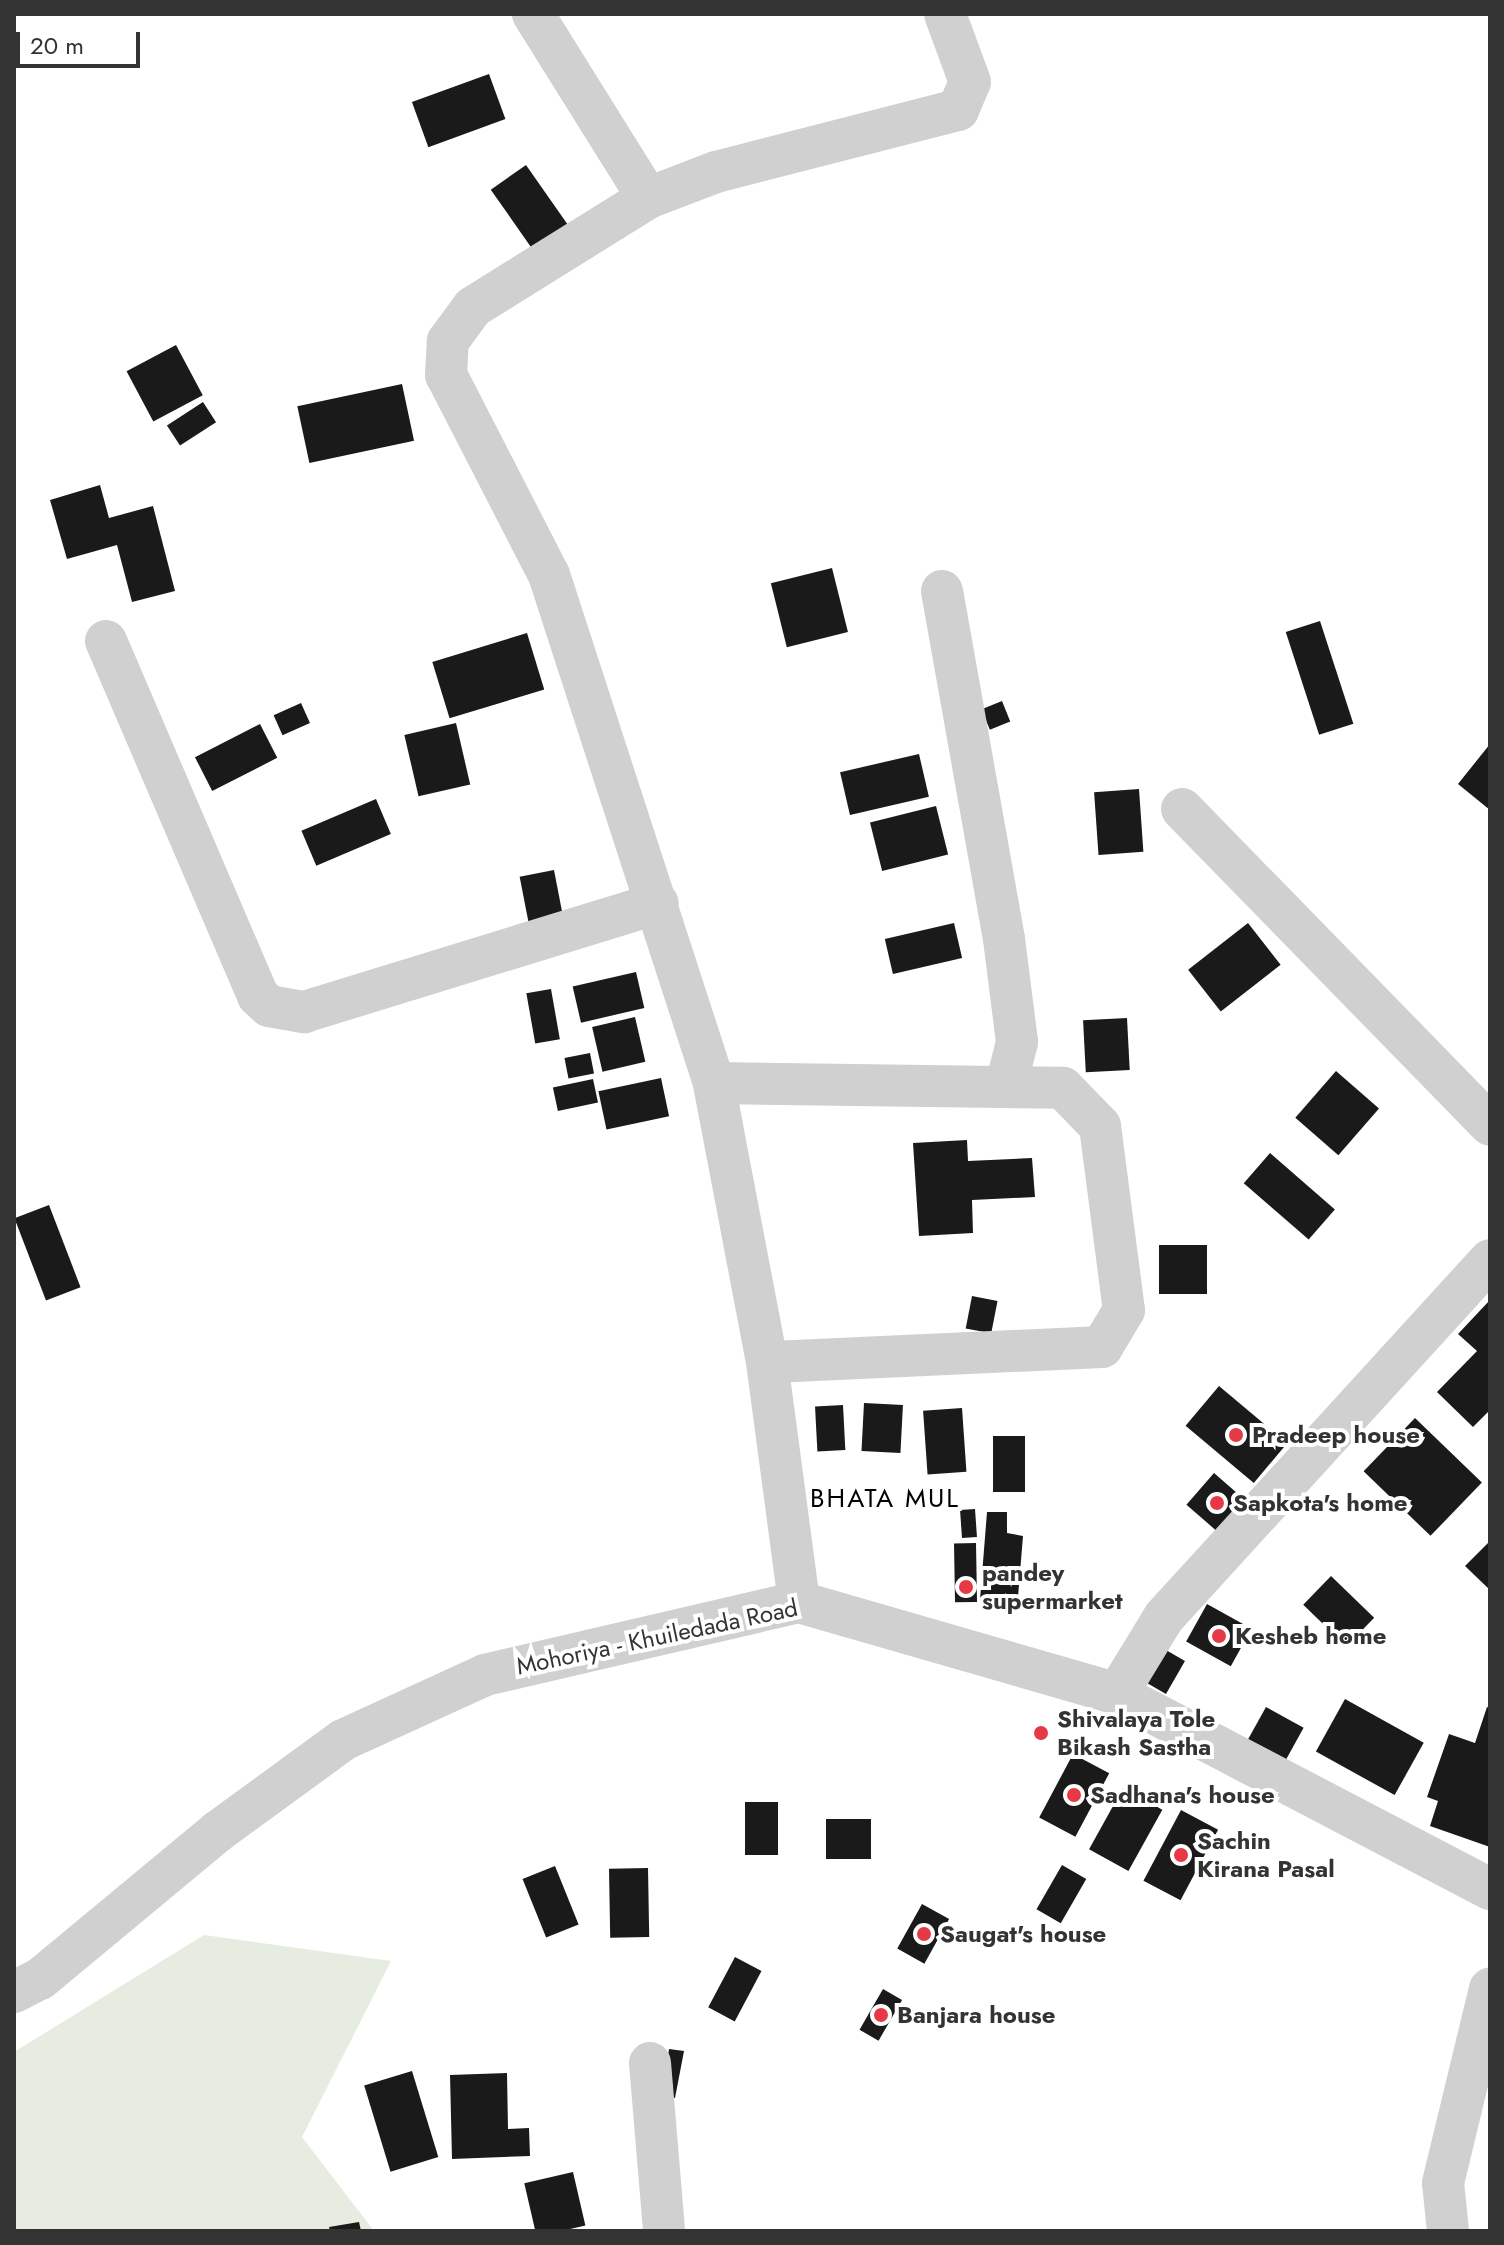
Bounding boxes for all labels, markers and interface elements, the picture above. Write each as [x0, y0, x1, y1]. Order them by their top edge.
scale bar [20, 16, 144, 66]
text: 20 m [30, 28, 84, 63]
place label: Pradeep house [1252, 1421, 1420, 1449]
marker: Pradeep house [1227, 1426, 1245, 1444]
district label: BHATA MUL [810, 1483, 960, 1515]
place label: Sapkota's home [1233, 1489, 1408, 1517]
marker: Sapkota's home [1208, 1494, 1226, 1512]
place label: pandey supermarket [982, 1559, 1123, 1615]
marker: pandey supermarket [957, 1578, 975, 1596]
street label: Mohoriya - Khuiledada Road [514, 1593, 800, 1681]
place label: Kesheb home [1235, 1622, 1386, 1650]
marker: Kesheb home [1210, 1627, 1228, 1645]
place label: Shivalaya Tole Bikash Sastha [1057, 1705, 1215, 1761]
marker: Shivalaya Tole Bikash Sastha [1032, 1724, 1050, 1742]
place label: Sadhana's house [1090, 1781, 1275, 1809]
marker: Sadhana's house [1065, 1786, 1083, 1804]
place label: Sachin Kirana Pasal [1197, 1827, 1335, 1883]
marker: Sachin Kirana Pasal [1172, 1846, 1190, 1864]
place label: Saugat's house [940, 1920, 1106, 1948]
marker: Saugat's house [915, 1925, 933, 1943]
place label: Banjara house [897, 2001, 1055, 2029]
marker: Banjara house [872, 2006, 890, 2024]

